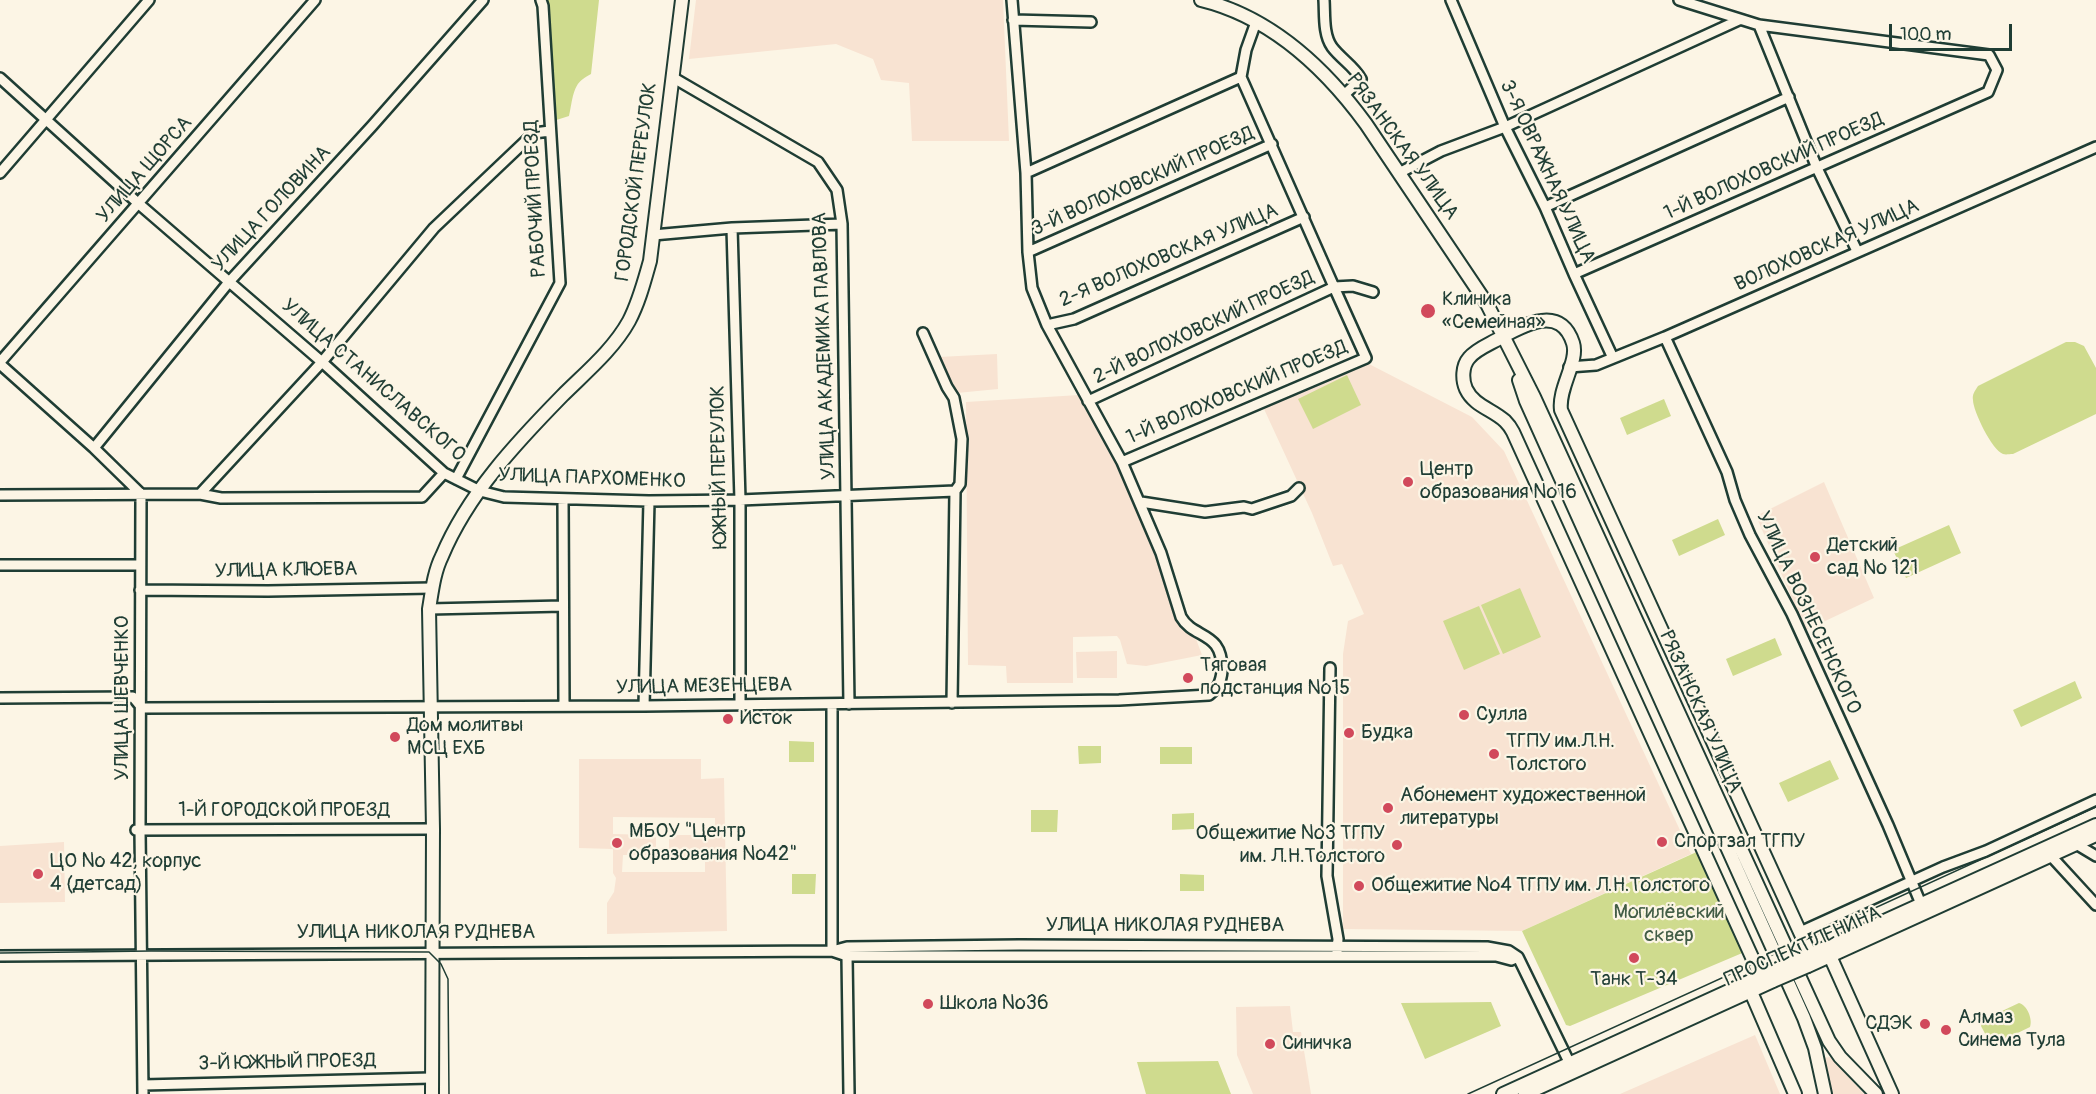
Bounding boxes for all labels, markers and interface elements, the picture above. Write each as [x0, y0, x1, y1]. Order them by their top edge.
scale bar [1892, 12, 2015, 50]
text: 100 m [1900, 23, 1952, 46]
street label: РЯЗАНСКАЯ УЛИЦА [1341, 69, 1463, 225]
street label: 3-Я ОВРАЖНАЯ УЛИЦА [1494, 77, 1600, 267]
street label: ГОРОДСКОЙ ПЕРЕУЛОК [611, 81, 663, 283]
street label: 1-Й ВОЛОХОВСКИЙ ПРОЕЗД [1661, 108, 1887, 226]
street label: УЛИЦА ЩОРСА [92, 112, 198, 228]
street label: РАБОЧИЙ ПРОЕЗД [520, 120, 552, 278]
street label: 3-Й ВОЛОХОВСКИЙ ПРОЕЗД [1028, 122, 1258, 242]
street label: УЛИЦА ГОЛОВИНА [207, 141, 337, 277]
street label: ВОЛОХОВСКАЯ УЛИЦА [1731, 194, 1923, 298]
street label: 2-Я ВОЛОХОВСКАЯ УЛИЦА [1056, 199, 1282, 313]
street label: УЛИЦА АКАДЕМИКА ПАВЛОВА [808, 212, 842, 480]
street label: 2-Й ВОЛОХОВСКИЙ ПРОЕЗД [1090, 266, 1318, 390]
place label: Клиника «Семейная» [1442, 288, 1546, 335]
street label: УЛИЦА СТАНИСЛАВСКОГО [276, 295, 470, 467]
marker: Клиника «Семейная» [1419, 302, 1437, 320]
street label: 1-Й ВОЛОХОВСКИЙ ПРОЕЗД [1123, 336, 1351, 450]
street label: ЮЖНЫЙ ПЕРЕУЛОК [707, 385, 733, 549]
place label: Центр образования №16 [1420, 458, 1577, 505]
street label: УЛИЦА ПАРХОМЕНКО [498, 464, 686, 494]
marker: Центр образования №16 [1401, 475, 1415, 489]
street label: УЛИЦА ВОЗНЕСЕНСКОГО [1750, 508, 1866, 718]
place label: Детский сад № 121 [1827, 534, 1918, 581]
marker: Детский сад № 121 [1808, 550, 1822, 564]
street label: УЛИЦА КЛЮЕВА [214, 558, 358, 584]
street label: УЛИЦА ШЕВЧЕНКО [111, 616, 135, 780]
street label: РЯЗАНСКАЯ УЛИЦА [1653, 627, 1747, 797]
place label: Тяговая подстанция №15 [1200, 654, 1350, 701]
marker: Тяговая подстанция №15 [1181, 671, 1195, 685]
street label: УЛИЦА МЕЗЕНЦЕВА [616, 673, 792, 701]
place label: Сулла [1476, 703, 1527, 727]
place label: Исток [740, 707, 793, 731]
marker: Сулла [1457, 708, 1471, 722]
marker: Исток [721, 712, 735, 726]
place label: Дом молитвы МСЦ ЕХБ [407, 714, 523, 761]
place label: Будка [1361, 721, 1413, 745]
marker: Будка [1342, 726, 1356, 740]
marker: Дом молитвы МСЦ ЕХБ [388, 730, 402, 744]
place label: ТГПУ им.Л.Н. Толстого [1506, 730, 1615, 777]
marker: ТГПУ им.Л.Н. Толстого [1487, 747, 1501, 761]
place label: Абонемент художественной литературы [1400, 784, 1646, 831]
street label: 1-Й ГОРОДСКОЙ ПРОЕЗД [178, 799, 390, 823]
marker: Абонемент художественной литературы [1381, 801, 1395, 815]
place label: МБОУ "Центр образования №42" [629, 820, 797, 867]
place label: Общежитие №3 ТГПУ им. Л.Н.Толстого [1196, 822, 1385, 869]
place label: Спортзал ТГПУ [1674, 830, 1805, 854]
marker: Спортзал ТГПУ [1655, 835, 1669, 849]
marker: МБОУ "Центр образования №42" [610, 836, 624, 850]
marker: Общежитие №3 ТГПУ им. Л.Н.Толстого [1390, 838, 1404, 852]
place label: ЦО № 42, корпус 4 (детсад) [50, 850, 201, 897]
marker: ЦО № 42, корпус 4 (детсад) [31, 867, 45, 881]
place label: Общежитие №4 ТГПУ им. Л.Н.Толстого [1371, 874, 1710, 898]
marker: Общежитие №4 ТГПУ им. Л.Н.Толстого [1352, 879, 1366, 893]
park label: Могилёвский сквер [1614, 901, 1724, 948]
street label: ПРОСПЕКТ ЛЕНИНА [1721, 902, 1885, 992]
street label: УЛИЦА НИКОЛАЯ РУДНЕВА [1046, 914, 1284, 938]
street label: УЛИЦА НИКОЛАЯ РУДНЕВА [297, 921, 535, 945]
marker: Танк Т-34 [1627, 951, 1641, 965]
place label: Танк Т-34 [1590, 968, 1678, 992]
place label: Школа №36 [940, 992, 1049, 1016]
marker: Школа №36 [921, 997, 935, 1011]
place label: Алмаз Синема Тула [1958, 1006, 2065, 1053]
place label: СДЭК [1865, 1012, 1913, 1036]
marker: СДЭК [1918, 1017, 1932, 1031]
marker: Алмаз Синема Тула [1939, 1023, 1953, 1037]
place label: Синичка [1282, 1032, 1352, 1056]
marker: Синичка [1263, 1037, 1277, 1051]
street label: 3-Й ЮЖНЫЙ ПРОЕЗД [198, 1049, 376, 1077]

